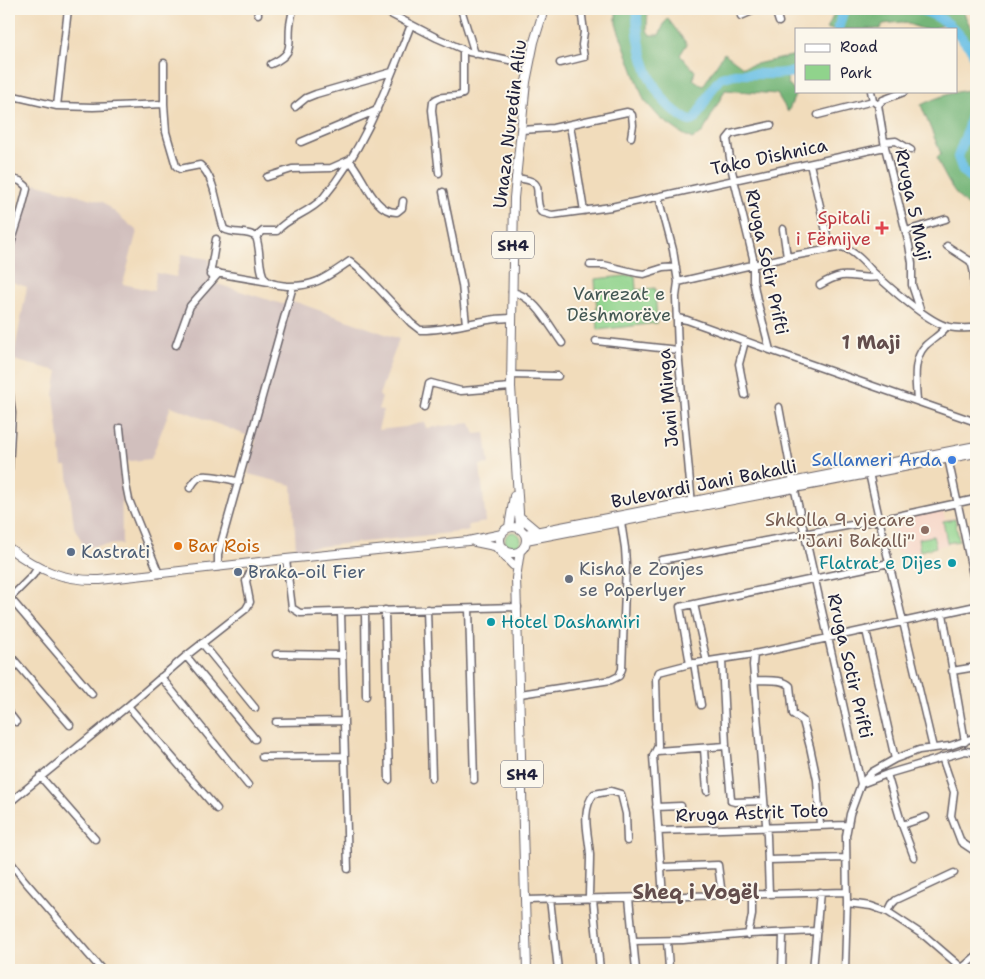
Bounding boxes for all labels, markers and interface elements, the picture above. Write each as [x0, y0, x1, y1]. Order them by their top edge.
legend [795, 28, 958, 92]
text: Road [840, 37, 878, 57]
street label: Unaza Nuredin Aliu [488, 38, 532, 210]
text: Park [840, 63, 872, 83]
street label: Tako Dishnica [709, 133, 829, 181]
street label: Rruga 5 Maji [889, 147, 937, 263]
street label: Rruga Sotir Prifti [740, 187, 794, 337]
place label: Spitali i Fëmijve [796, 206, 871, 251]
marker: Spitali i Fëmijve [875, 221, 889, 235]
road number: SH4 [492, 232, 534, 258]
park label: Varrezat e Dëshmorëve [567, 282, 671, 327]
district label: 1 Maji [842, 330, 900, 355]
street label: Jani Minga [652, 348, 684, 448]
place label: Sallameri Arda [812, 448, 942, 472]
street label: Bulevardi Jani Bakalli [609, 454, 799, 514]
marker: Sallameri Arda [946, 454, 958, 466]
place label: Shkolla 9 vjecare "Jani Bakalli" [765, 508, 915, 553]
marker: Shkolla 9 vjecare "Jani Bakalli" [919, 524, 931, 536]
place label: Bar Rois [188, 534, 260, 558]
place label: Kastrati [81, 540, 150, 564]
marker: Bar Rois [172, 540, 184, 552]
marker: Kastrati [65, 546, 77, 558]
place label: Flatrat e Dijes [819, 551, 942, 575]
place label: Kisha e Zonjes se Paperlyer [579, 557, 704, 602]
marker: Flatrat e Dijes [946, 557, 958, 569]
place label: Braka-oil Fier [248, 560, 366, 584]
marker: Braka-oil Fier [232, 566, 244, 578]
marker: Kisha e Zonjes se Paperlyer [563, 573, 575, 585]
street label: Rruga Sotir Prifti [822, 591, 878, 741]
place label: Hotel Dashamiri [501, 610, 640, 634]
marker: Hotel Dashamiri [485, 616, 497, 628]
road number: SH4 [501, 761, 543, 788]
street label: Rruga Astrit Toto [675, 798, 829, 828]
district label: Sheq i Vogël [633, 879, 760, 905]

